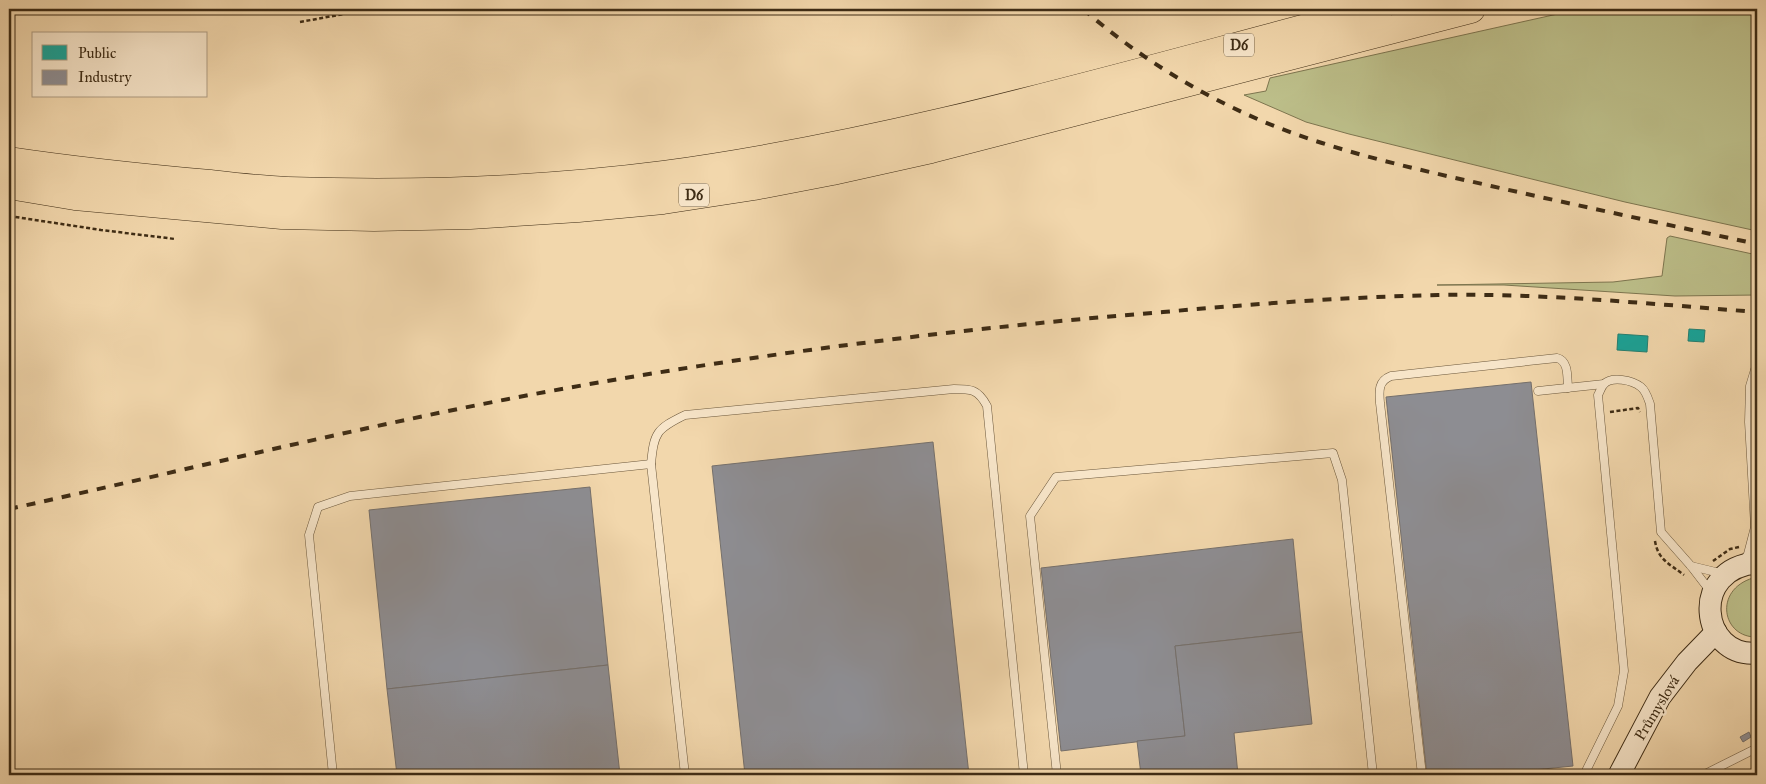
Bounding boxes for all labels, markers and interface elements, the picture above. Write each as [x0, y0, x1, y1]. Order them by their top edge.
legend [32, 32, 208, 98]
road number: D6 [1224, 34, 1254, 56]
text: Public [78, 44, 116, 62]
text: Industry [78, 68, 132, 86]
road number: D6 [679, 184, 709, 206]
street label: Průmyslová [1631, 672, 1684, 744]

